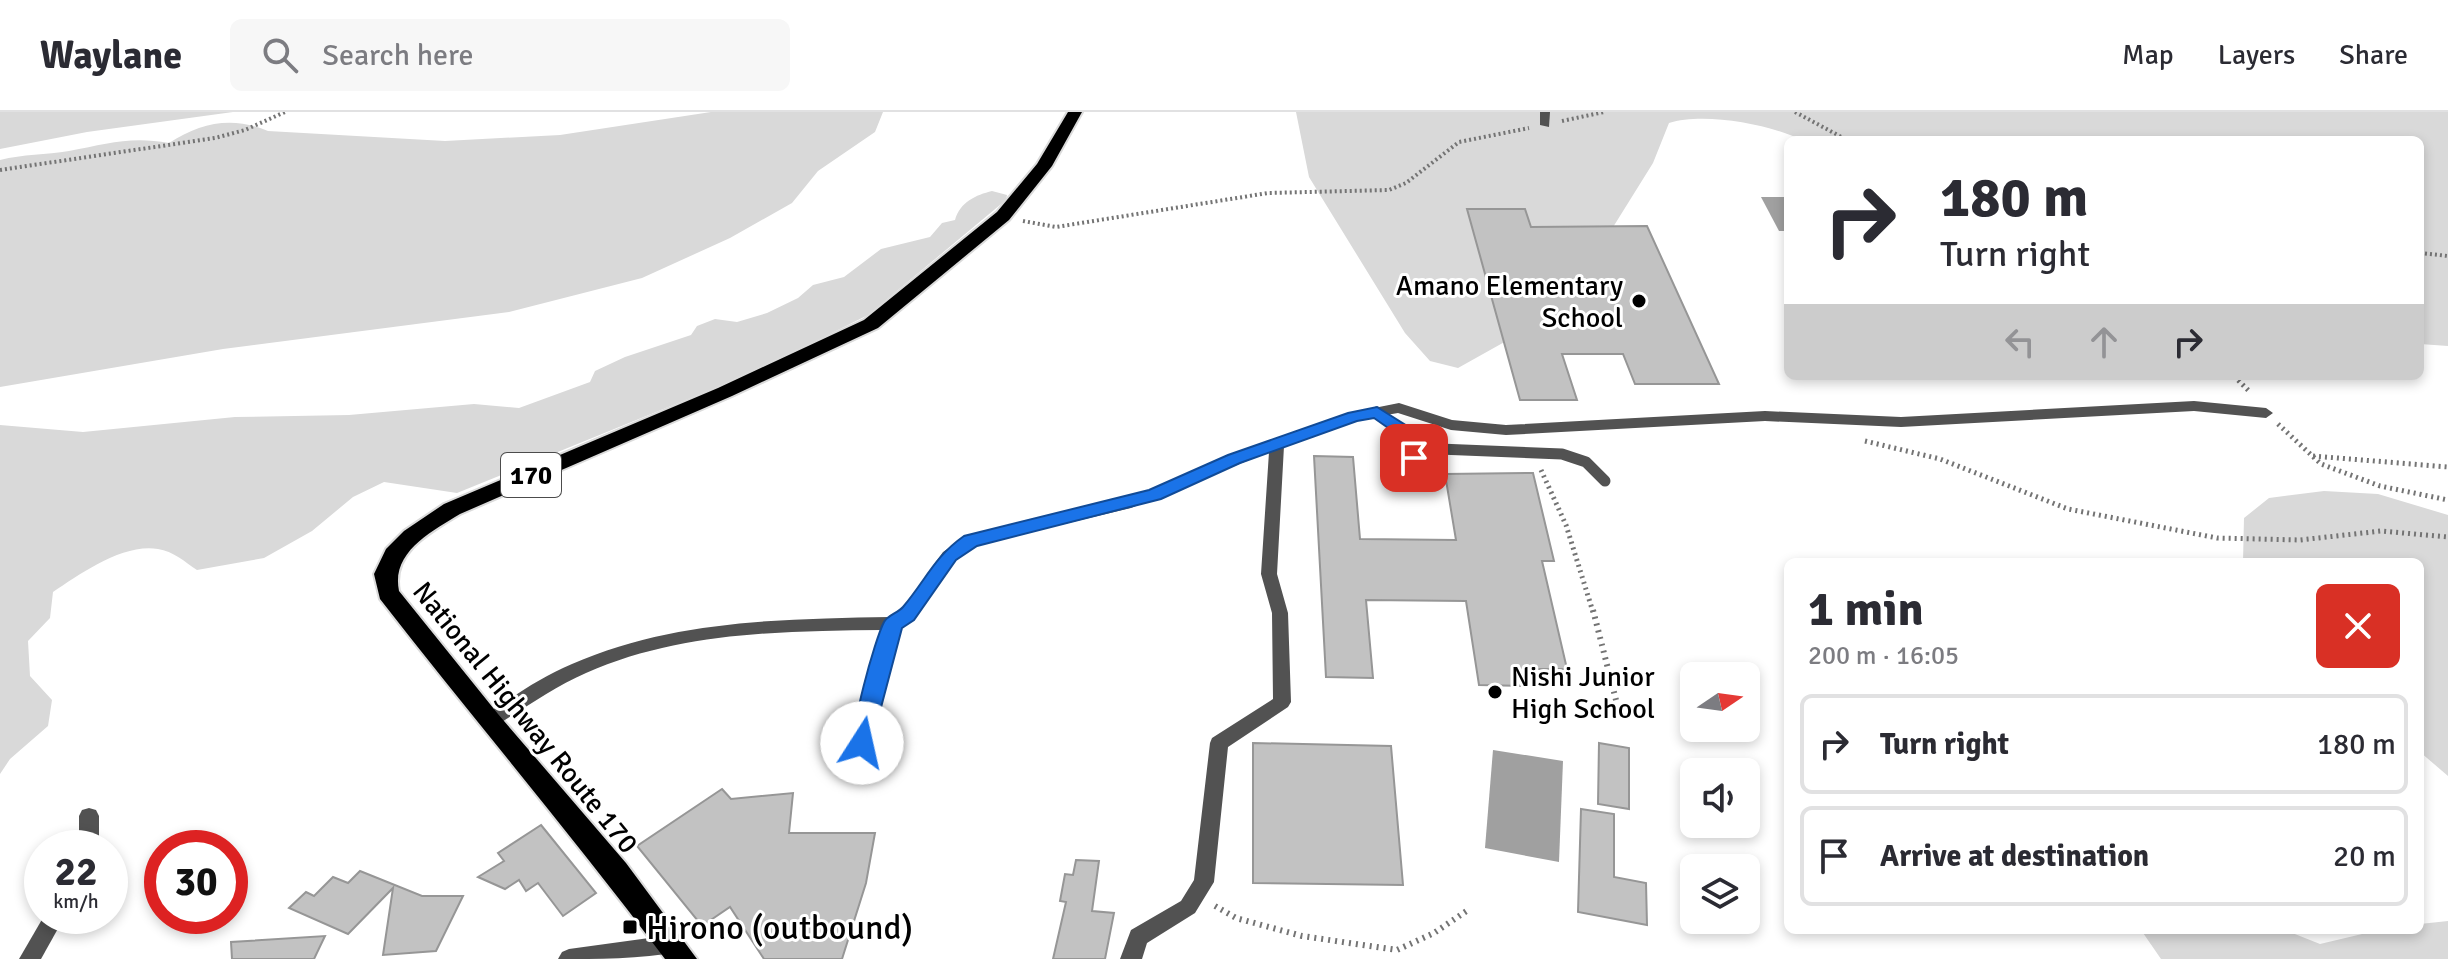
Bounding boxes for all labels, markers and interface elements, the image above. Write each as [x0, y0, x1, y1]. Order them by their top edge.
search box [230, 19, 790, 91]
text: Waylane [40, 32, 182, 79]
icon: search [258, 33, 302, 77]
text: Search here [322, 37, 474, 74]
text: Map [2122, 38, 2174, 72]
text: Layers [2218, 38, 2295, 72]
text: Share [2339, 38, 2408, 72]
text: 180 m [1940, 163, 2088, 232]
icon: right [1808, 168, 1912, 272]
text: Turn right [1940, 232, 2090, 277]
place label: Amano Elementary School [1396, 269, 1623, 335]
marker: Amano Elementary School [1630, 292, 1648, 310]
icon: left [1998, 320, 2042, 364]
icon: ahead [2082, 320, 2126, 364]
icon: right [2166, 320, 2210, 364]
pin [1380, 424, 1448, 492]
icon: arrive [1392, 436, 1436, 480]
road number: 170 [501, 453, 561, 497]
street label: National Highway Route 170 [405, 575, 645, 860]
text: 1 min [1808, 580, 1924, 639]
button: close [2316, 584, 2400, 668]
text: 200 m · 16:05 [1808, 640, 1959, 672]
place label: Nishi Junior High School [1511, 660, 1655, 726]
north arrow [1680, 662, 1760, 742]
map controls [1680, 662, 1760, 934]
marker: Nishi Junior High School [1486, 683, 1504, 701]
position arrow [820, 701, 904, 785]
icon: right [1812, 722, 1856, 766]
text: Turn right [1880, 726, 2009, 763]
text: 180 m [2317, 726, 2396, 763]
button: sound [1680, 758, 1760, 838]
speed limit sign: 30 [144, 830, 248, 934]
icon: arrive [1812, 834, 1856, 878]
text: Arrive at destination [1880, 838, 2149, 875]
text: 20 m [2333, 838, 2396, 875]
text: 22 [54, 847, 98, 897]
button: layers [1680, 854, 1760, 934]
text: km/h [53, 889, 99, 914]
place label: Hirono (outbound) [646, 907, 913, 949]
marker: Hirono (outbound) [621, 918, 639, 936]

